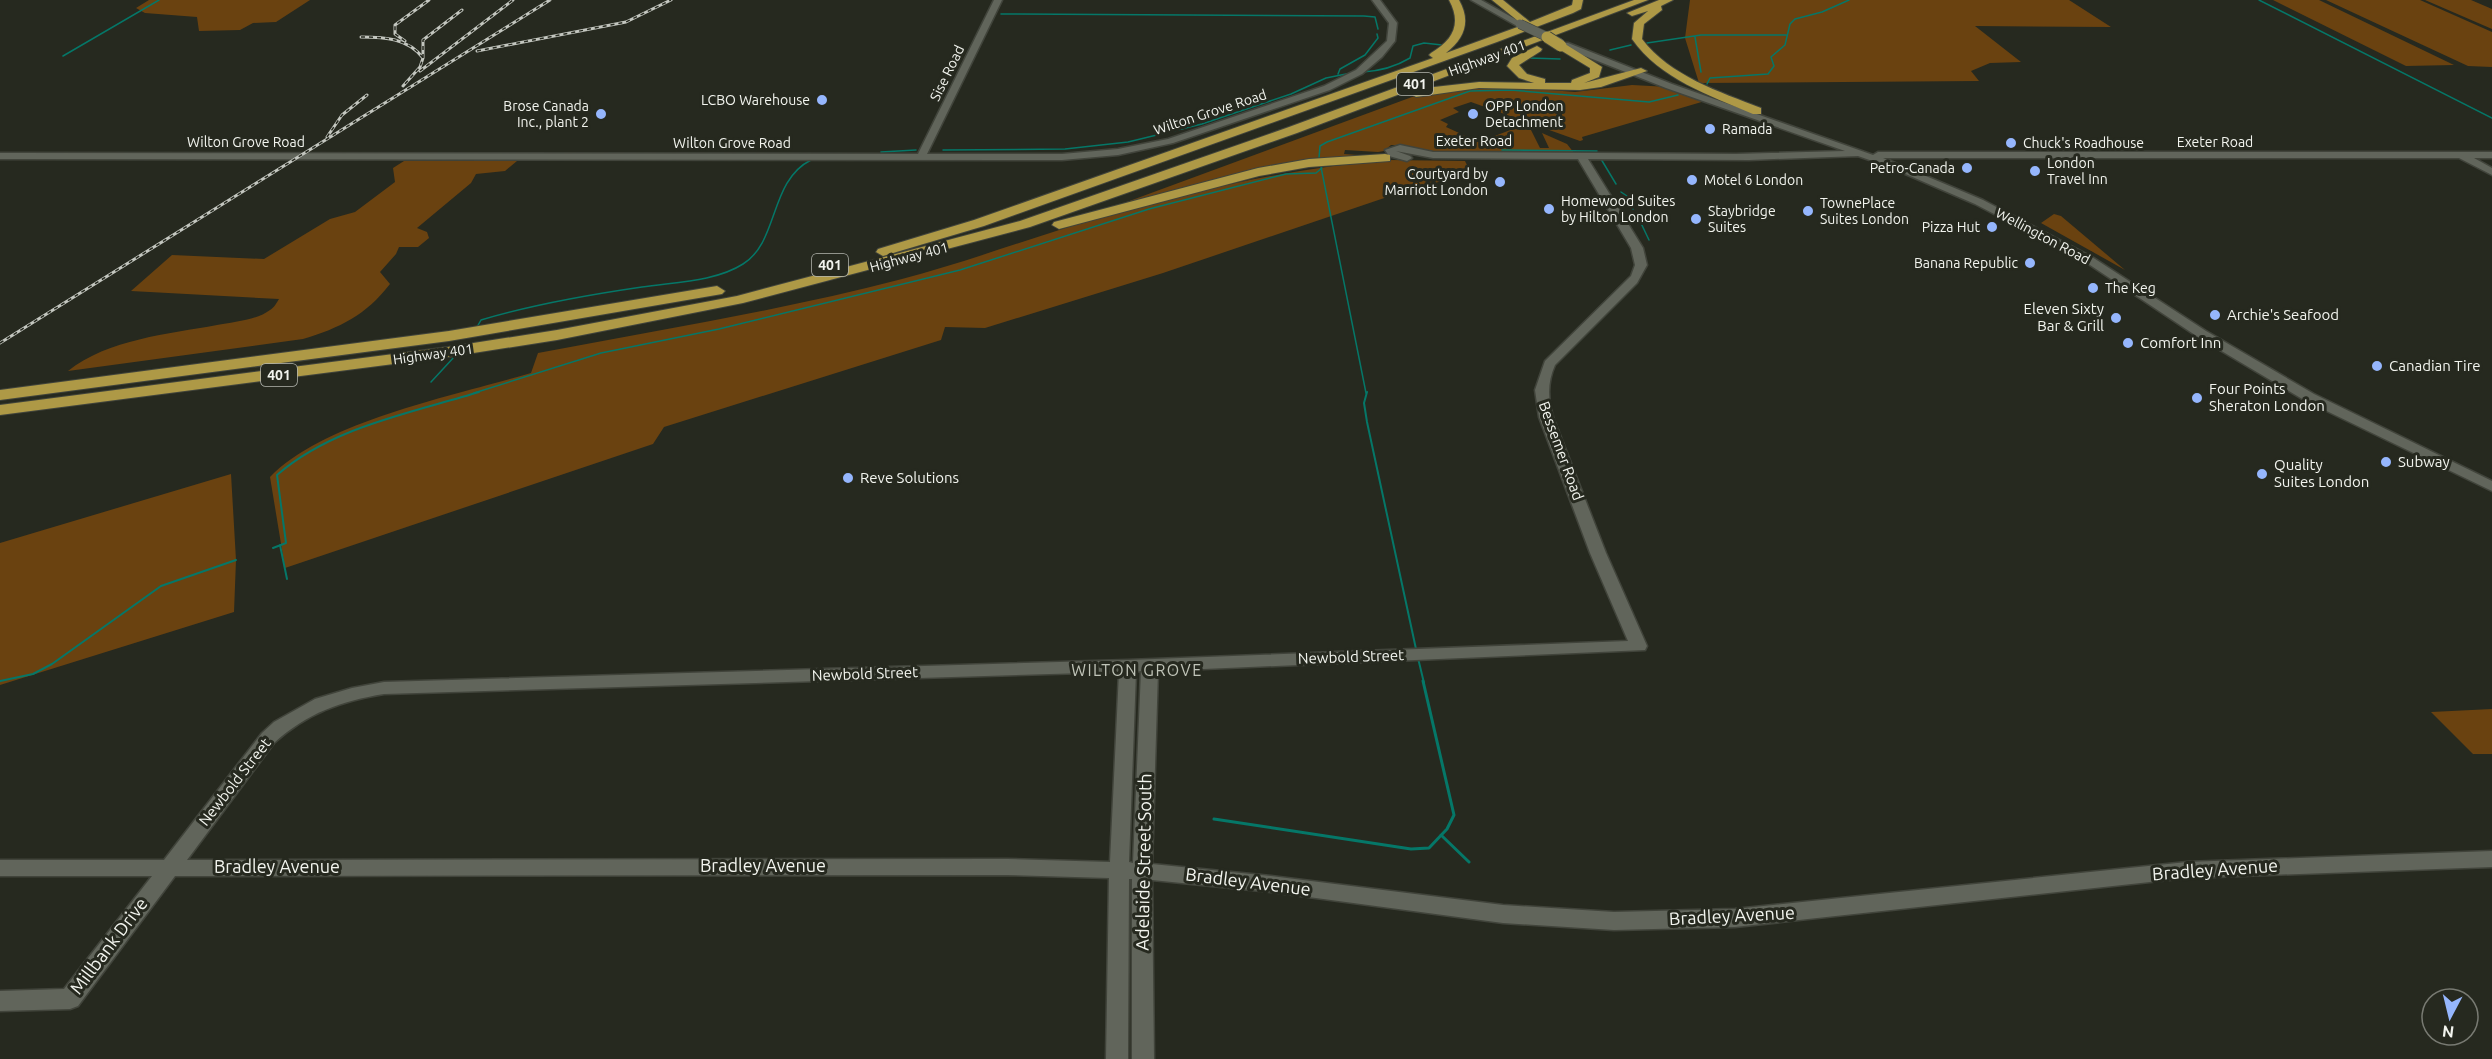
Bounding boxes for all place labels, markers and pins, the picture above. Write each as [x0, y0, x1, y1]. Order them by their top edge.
place label: LCBO Warehouse [701, 92, 810, 108]
marker: LCBO Warehouse [815, 93, 829, 107]
place label: Brose Canada Inc., plant 2 [503, 98, 589, 130]
place label: OPP London Detachment [1485, 98, 1564, 130]
marker: Brose Canada Inc., plant 2 [594, 107, 608, 121]
marker: OPP London Detachment [1466, 107, 1480, 121]
place label: Ramada [1722, 121, 1773, 137]
marker: Ramada [1703, 122, 1717, 136]
place label: Chuck's Roadhouse [2023, 135, 2144, 151]
marker: Chuck's Roadhouse [2004, 136, 2018, 150]
place label: London Travel Inn [2047, 155, 2108, 187]
place label: Petro-Canada [1870, 160, 1955, 176]
marker: Petro-Canada [1960, 161, 1974, 175]
marker: London Travel Inn [2028, 164, 2042, 178]
place label: Courtyard by Marriott London [1385, 166, 1488, 198]
place label: Motel 6 London [1704, 172, 1803, 188]
marker: Motel 6 London [1685, 173, 1699, 187]
marker: Courtyard by Marriott London [1493, 175, 1507, 189]
place label: Homewood Suites by Hilton London [1561, 193, 1675, 225]
place label: TownePlace Suites London [1820, 195, 1909, 227]
marker: Homewood Suites by Hilton London [1542, 202, 1556, 216]
place label: Staybridge Suites [1708, 203, 1776, 235]
marker: TownePlace Suites London [1801, 204, 1815, 218]
marker: Staybridge Suites [1689, 212, 1703, 226]
place label: Pizza Hut [1922, 219, 1980, 235]
marker: Pizza Hut [1985, 220, 1999, 234]
place label: Banana Republic [1914, 255, 2018, 271]
marker: Banana Republic [2023, 256, 2037, 270]
place label: The Keg [2105, 280, 2156, 296]
marker: The Keg [2086, 281, 2100, 295]
place label: Eleven Sixty Bar & Grill [2024, 300, 2104, 334]
place label: Archie's Seafood [2227, 306, 2339, 323]
marker: Archie's Seafood [2208, 308, 2222, 322]
marker: Eleven Sixty Bar & Grill [2109, 311, 2123, 325]
place label: Comfort Inn [2140, 334, 2221, 351]
marker: Comfort Inn [2121, 336, 2135, 350]
place label: Canadian Tire [2389, 357, 2481, 374]
marker: Canadian Tire [2370, 359, 2384, 373]
place label: Four Points Sheraton London [2209, 380, 2325, 414]
marker: Four Points Sheraton London [2190, 391, 2204, 405]
place label: Subway [2398, 453, 2450, 470]
marker: Subway [2379, 455, 2393, 469]
place label: Quality Suites London [2274, 456, 2369, 490]
marker: Quality Suites London [2255, 467, 2269, 481]
place label: Reve Solutions [860, 469, 959, 486]
marker: Reve Solutions [841, 471, 855, 485]

